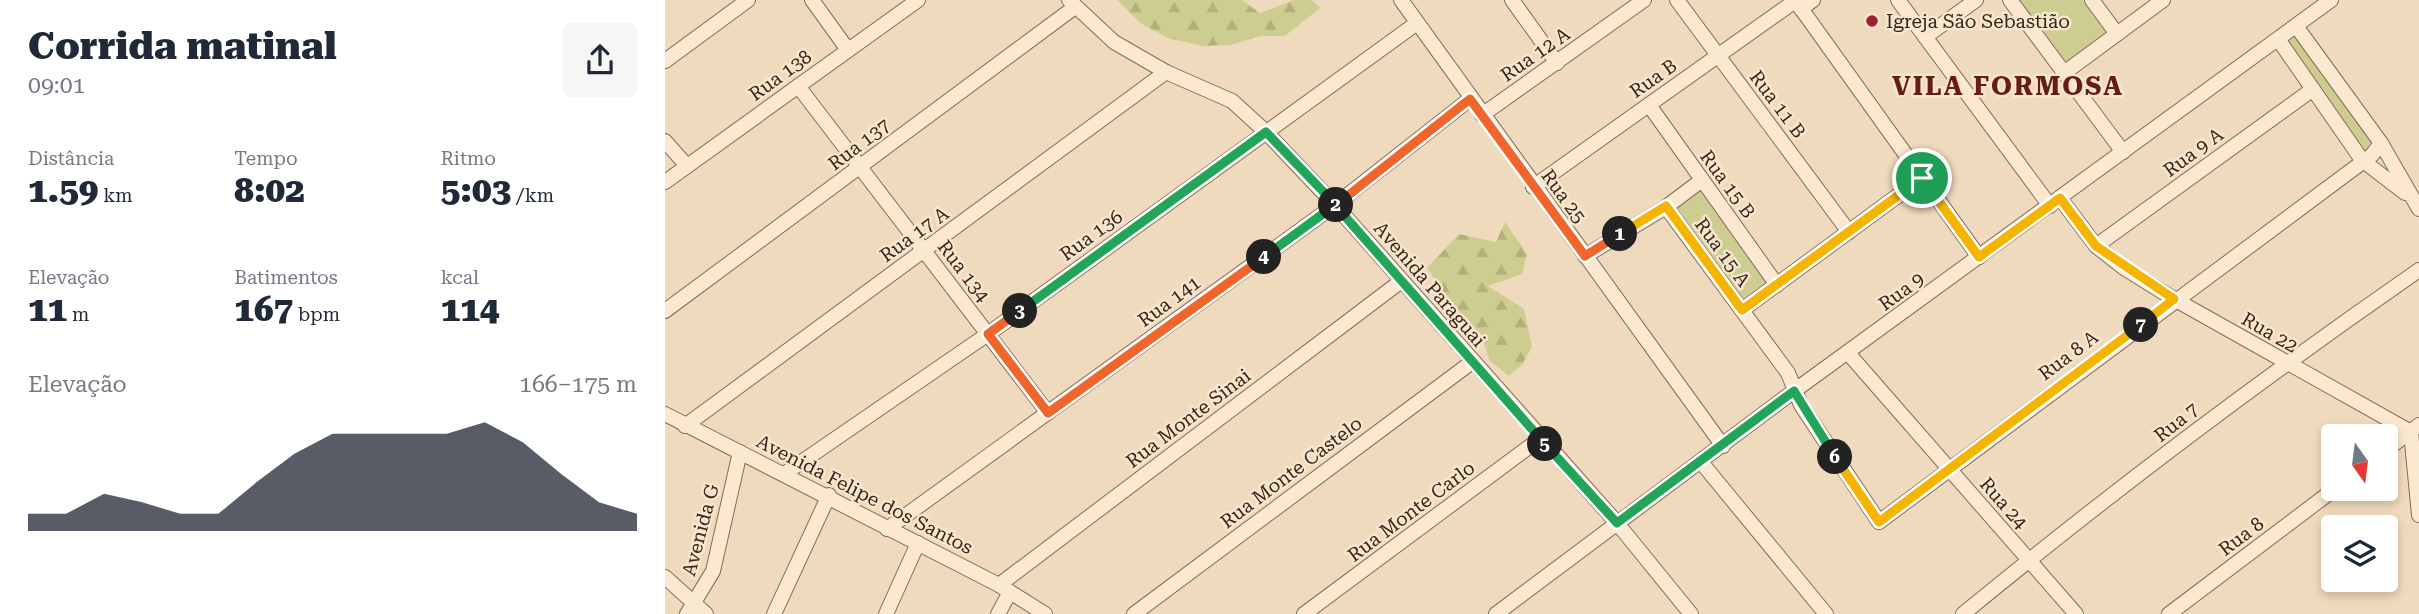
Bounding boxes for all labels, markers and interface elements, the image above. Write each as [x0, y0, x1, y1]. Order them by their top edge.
place label: Igreja São Sebastião [1886, 10, 2070, 33]
marker: Igreja São Sebastião [1864, 13, 1880, 29]
street label: Rua 12 A [1496, 22, 1575, 87]
button: share [563, 23, 637, 97]
text: Corrida matinal [28, 24, 337, 68]
street label: Rua 138 [745, 45, 816, 106]
street label: Rua B [1625, 54, 1681, 103]
street label: Rua 11 B [1745, 66, 1810, 143]
district label: VILA FORMOSA [1892, 71, 2124, 101]
text: 09:01 [28, 72, 85, 99]
street label: Rua 137 [824, 113, 895, 175]
street label: Rua 9 A [2159, 123, 2228, 182]
street label: Rua 15 B [1695, 146, 1760, 223]
text: Distância [28, 147, 114, 170]
text: Tempo [234, 147, 298, 170]
text: Ritmo [441, 147, 496, 170]
pin [1892, 148, 1952, 208]
icon: arrive [1903, 159, 1941, 197]
street label: Rua 25 [1536, 165, 1591, 228]
text: 1.59 [28, 170, 98, 211]
text: 8:02 [234, 170, 305, 211]
text: 5:03 [441, 170, 511, 211]
text: km [98, 184, 133, 207]
text: /km [511, 184, 554, 207]
pin: 2 [1319, 188, 1353, 222]
text: 2 [1330, 193, 1341, 216]
street label: Rua 17 A [876, 201, 954, 267]
street label: Rua 136 [1056, 205, 1127, 266]
street label: Rua 15 A [1690, 214, 1756, 292]
pin: 1 [1602, 216, 1637, 252]
street label: Avenida Paraguai [1369, 217, 1490, 352]
text: 1 [1614, 222, 1625, 245]
street label: Rua 134 [933, 236, 995, 307]
pin: 4 [1247, 240, 1281, 274]
text: 4 [1258, 245, 1269, 268]
text: Elevação [28, 266, 109, 289]
text: Batimentos [234, 266, 338, 289]
text: kcal [441, 266, 479, 289]
street label: Rua 9 [1874, 267, 1928, 316]
street label: Rua 141 [1134, 271, 1205, 332]
text: 11 [28, 289, 67, 330]
text: 167 [234, 289, 293, 330]
text: 114 [441, 289, 499, 330]
pin: 3 [1003, 294, 1037, 328]
text: 3 [1014, 299, 1025, 322]
text: m [67, 303, 89, 326]
text: bpm [293, 303, 340, 326]
street label: Rua 22 [2238, 307, 2302, 358]
pin: 7 [2123, 308, 2159, 342]
text: 7 [2135, 313, 2146, 336]
street label: Rua 8 A [2034, 325, 2103, 385]
street label: Rua Monte Sinai [1121, 364, 1255, 473]
text: Elevação [28, 371, 127, 398]
text: 166–175 m [519, 371, 637, 398]
street label: Rua 7 [2149, 398, 2204, 447]
street label: Rua Monte Castelo [1216, 412, 1367, 533]
north arrow [2321, 424, 2397, 500]
map controls [2321, 424, 2398, 592]
pin: 5 [1527, 426, 1563, 462]
street label: Avenida Felipe dos Santos [753, 430, 977, 559]
text: 5 [1539, 432, 1550, 455]
pin: 6 [1817, 440, 1853, 475]
text: 6 [1829, 445, 1840, 468]
street label: Rua Monte Carlo [1343, 456, 1479, 567]
street label: Rua 24 [1975, 473, 2033, 534]
street label: Avenida G [677, 481, 724, 579]
street label: Rua 8 [2214, 512, 2268, 561]
button: layers [2321, 515, 2398, 592]

